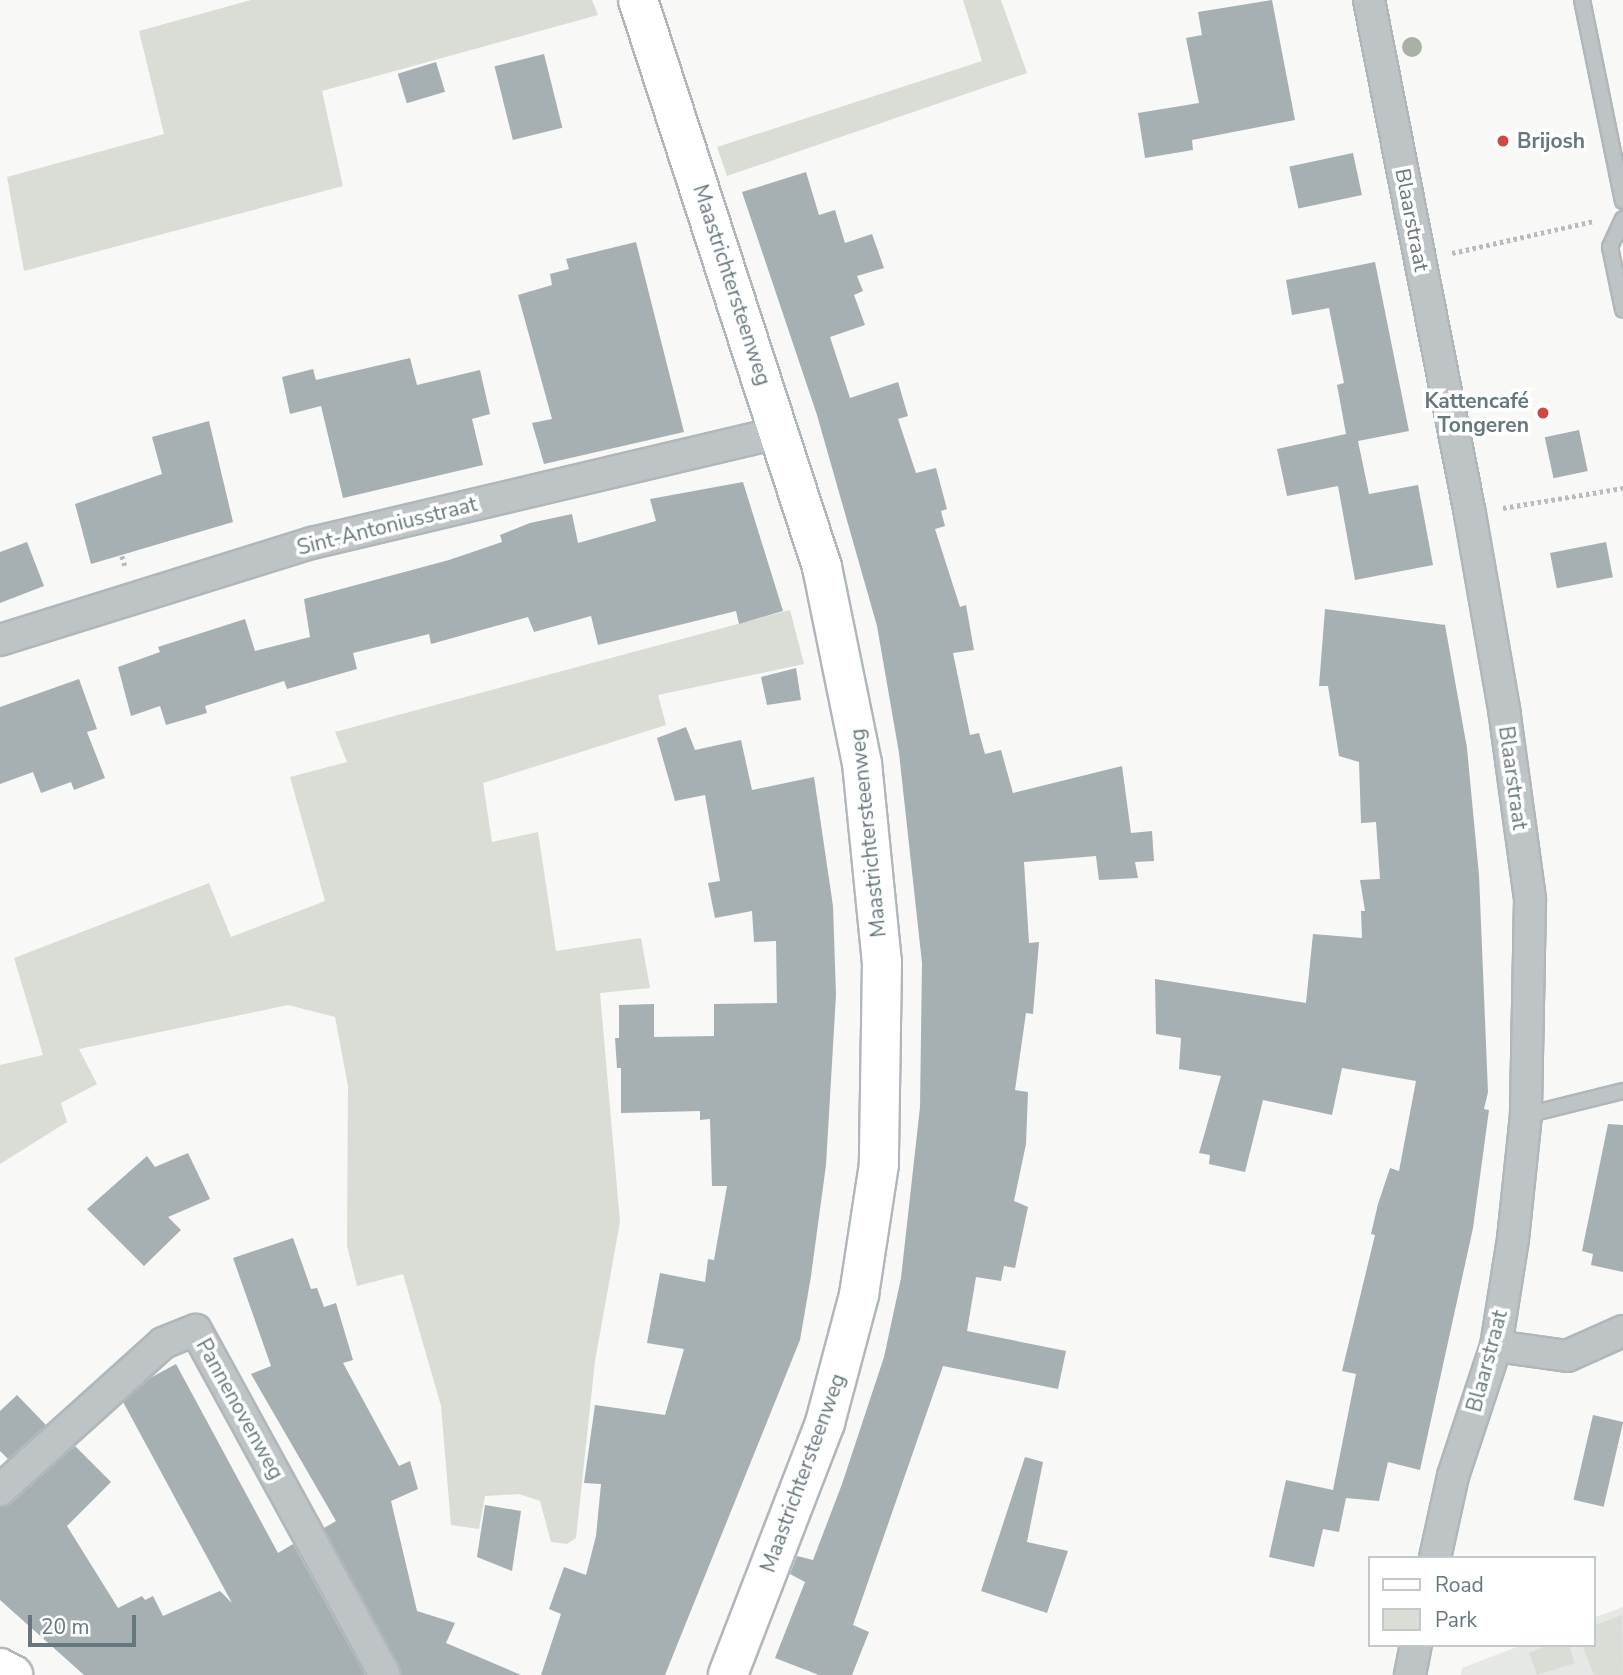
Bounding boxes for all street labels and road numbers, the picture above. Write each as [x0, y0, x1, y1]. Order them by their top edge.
street label: Blaarstraat [1390, 166, 1434, 274]
street label: Maastrichtersteenweg [688, 181, 776, 389]
street label: Sint-Antoniusstraat [294, 491, 480, 561]
street label: Blaarstraat [1493, 725, 1533, 831]
street label: Maastrichtersteenweg [845, 727, 891, 939]
street label: Blaarstraat [1461, 1307, 1513, 1415]
street label: Pannenovenweg [191, 1334, 289, 1484]
street label: Maastrichtersteenweg [755, 1370, 851, 1576]

